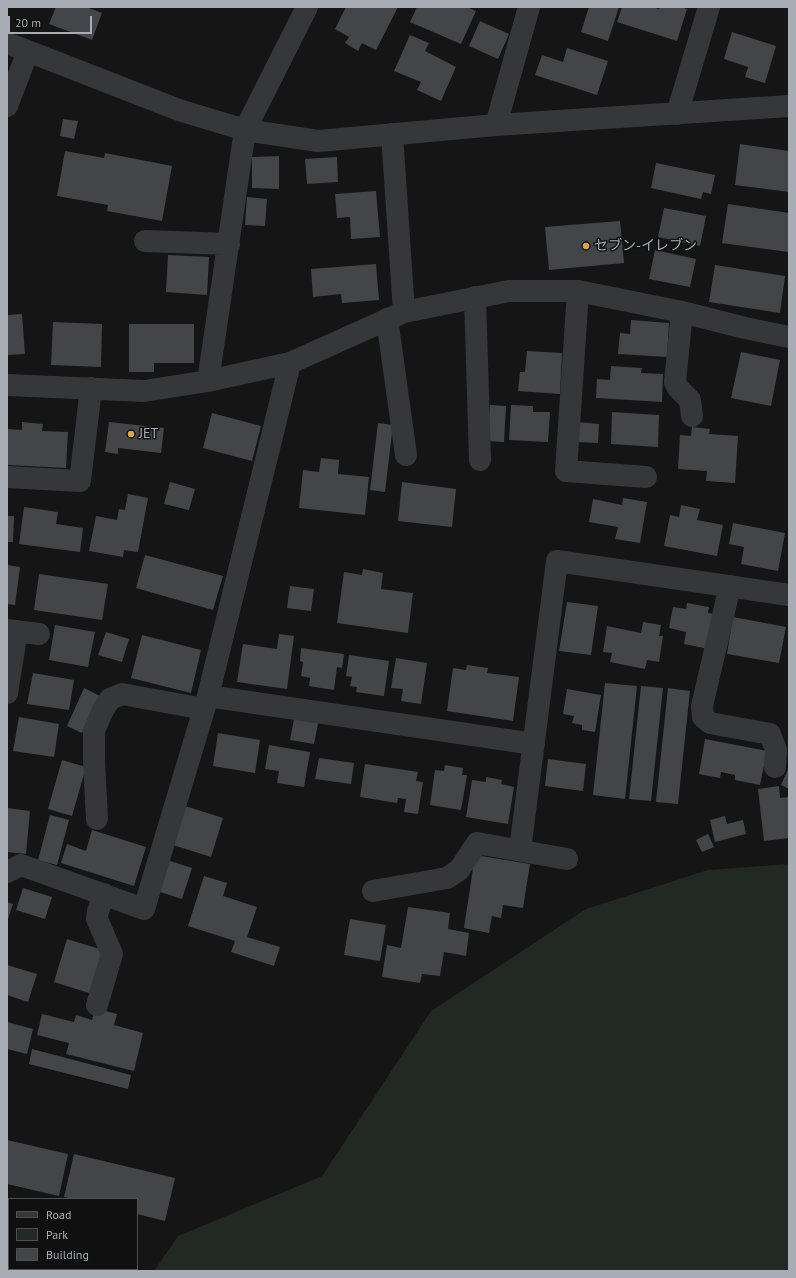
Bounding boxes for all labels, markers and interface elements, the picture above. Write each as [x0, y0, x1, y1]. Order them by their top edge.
scale bar [10, 8, 94, 34]
text: 20 m [15, 15, 41, 30]
place label: セブン-イレブン [594, 238, 697, 254]
marker: セブン-イレブン [581, 241, 591, 251]
place label: JET [139, 426, 158, 442]
marker: JET [126, 429, 136, 439]
legend [8, 1198, 138, 1270]
text: Road [46, 1207, 71, 1222]
text: Park [46, 1227, 68, 1242]
text: Building [46, 1247, 89, 1262]

